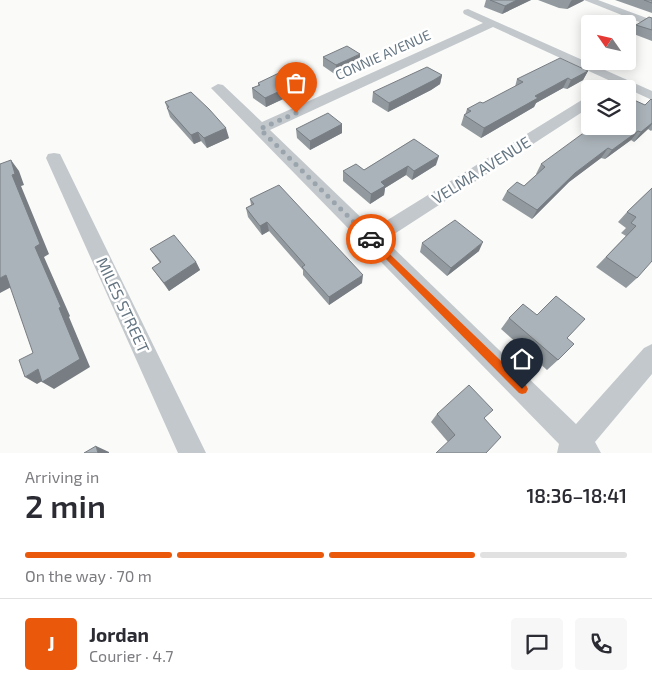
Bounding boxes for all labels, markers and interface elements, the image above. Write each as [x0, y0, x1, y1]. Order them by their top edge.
north arrow [581, 15, 636, 70]
map controls [581, 15, 636, 135]
street label: CONNIE AVENUE [332, 26, 433, 83]
pin [275, 62, 317, 113]
icon: bag [282, 69, 310, 97]
button: layers [581, 80, 636, 135]
street label: VELMA AVENUE [428, 132, 534, 208]
courier [346, 214, 396, 264]
icon: car [357, 225, 385, 253]
street label: MILES STREET [93, 254, 154, 356]
pin [501, 338, 543, 389]
icon: home [508, 345, 536, 373]
text: Arriving in [25, 467, 99, 486]
text: 18:36–18:41 [526, 484, 627, 507]
text: 2 min [25, 486, 106, 524]
text: On the way · 70 m [25, 566, 152, 585]
button: chat [511, 618, 563, 670]
button: phone [575, 618, 627, 670]
text: Jordan [89, 623, 149, 646]
text: J [47, 632, 55, 655]
text: Courier · 4.7 [89, 646, 173, 665]

